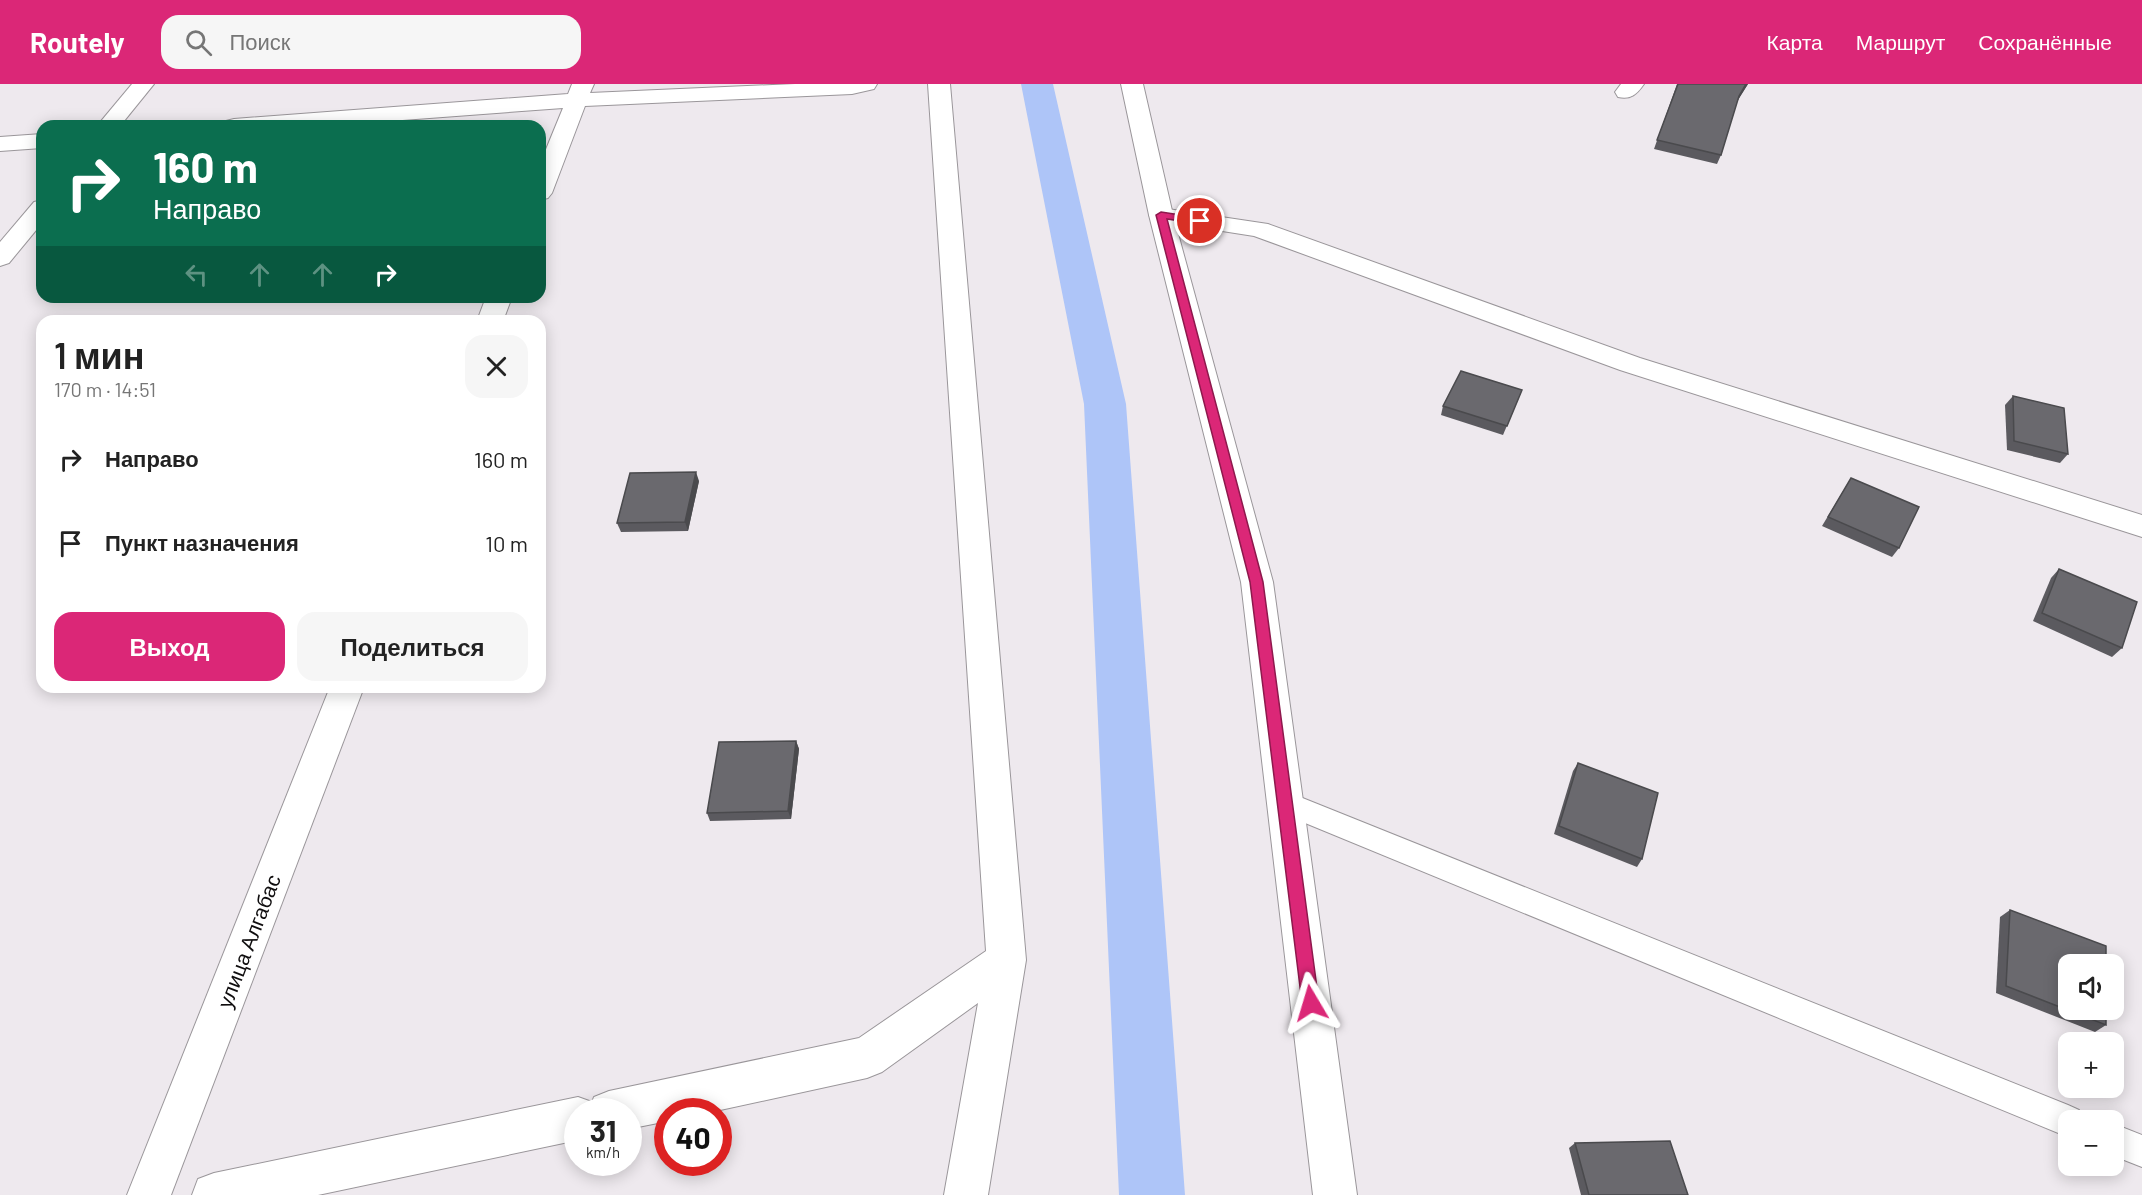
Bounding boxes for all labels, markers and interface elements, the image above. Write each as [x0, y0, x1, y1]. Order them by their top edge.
search box [161, 15, 581, 69]
text: Routely [30, 25, 125, 59]
icon: search [182, 26, 215, 59]
text: Поиск [230, 28, 291, 54]
text: Карта [1767, 29, 1823, 54]
text: Маршрут [1856, 29, 1945, 54]
text: Сохранённые [1978, 29, 2112, 54]
text: 160 m [153, 141, 258, 191]
icon: right [54, 144, 132, 222]
text: Направо [153, 192, 261, 224]
pin [1174, 195, 1225, 246]
icon: arrive [1183, 204, 1216, 237]
icon: left [180, 258, 213, 291]
icon: ahead [243, 258, 276, 291]
icon: ahead [306, 258, 339, 291]
icon: right [369, 258, 402, 291]
text: 1 мин [54, 333, 144, 376]
button: close [465, 335, 528, 398]
text: 170 m · 14:51 [54, 377, 156, 401]
icon: right [54, 443, 87, 476]
text: Направо [105, 445, 199, 471]
text: 160 m [474, 446, 528, 472]
icon: arrive [54, 527, 87, 560]
text: Пункт назначения [105, 529, 299, 555]
text: 10 m [485, 530, 528, 556]
button: Выход [54, 612, 285, 681]
button: Поделиться [297, 612, 528, 681]
street label: улица Алгабас [211, 871, 285, 1011]
map controls [2058, 954, 2124, 1176]
button: sound [2058, 954, 2124, 1020]
position arrow [1279, 971, 1343, 1035]
button: + [2058, 1032, 2124, 1098]
speed limit sign: 40 [654, 1098, 732, 1176]
button: − [2058, 1110, 2124, 1176]
text: 31 [590, 1112, 616, 1148]
text: km/h [586, 1143, 620, 1161]

